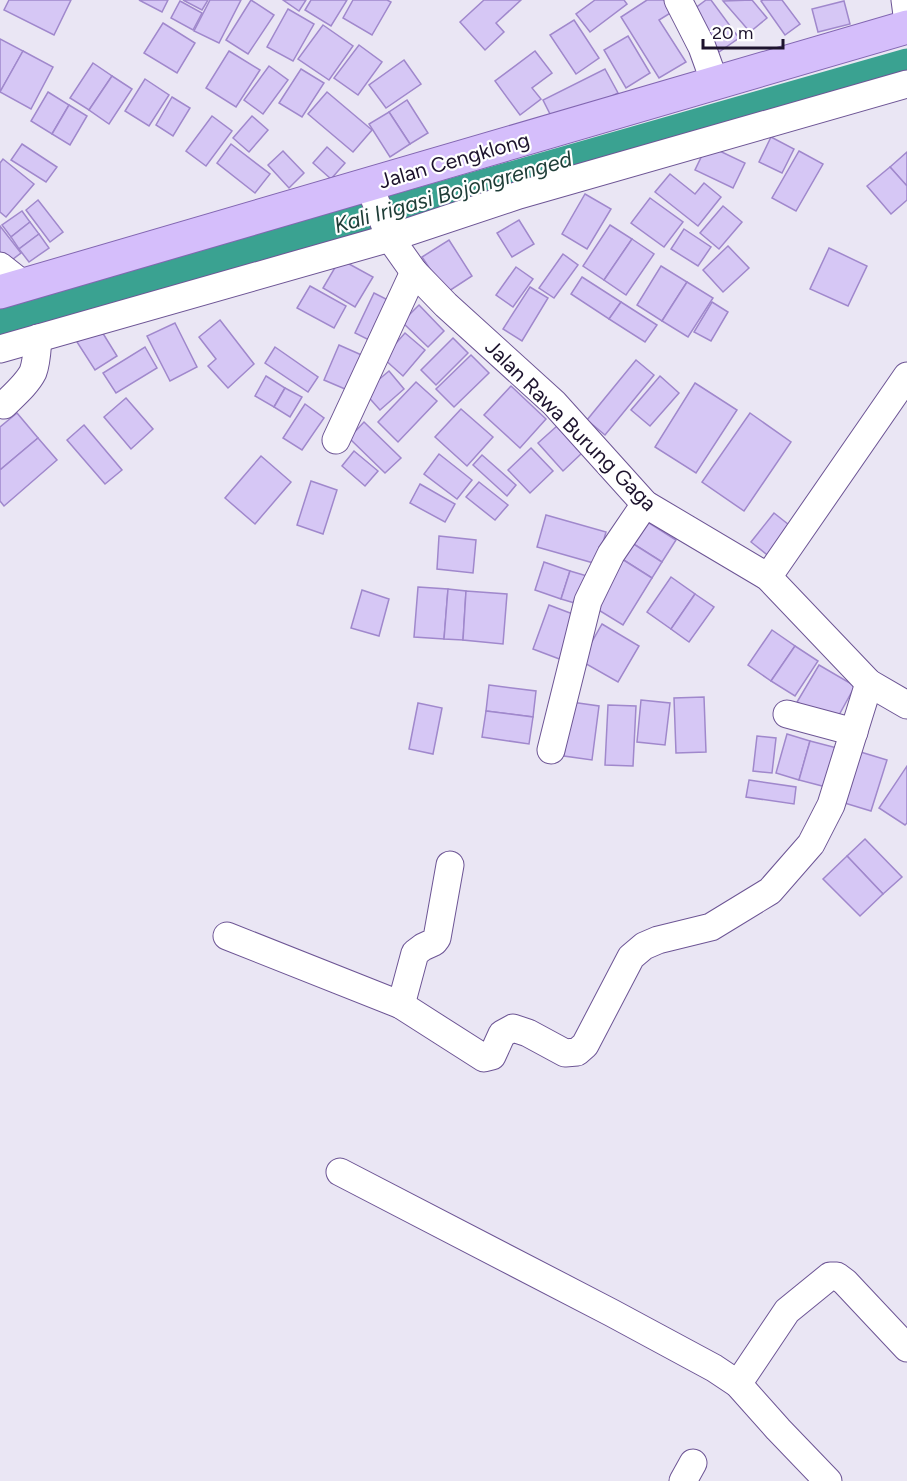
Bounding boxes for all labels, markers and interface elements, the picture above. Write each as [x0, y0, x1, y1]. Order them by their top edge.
scale bar [703, 12, 782, 50]
text: 20 m [712, 22, 753, 44]
street label: Jalan Cengklong [376, 127, 532, 193]
water label: Kali Irigasi Bojongrenged [331, 145, 576, 239]
street label: Jalan Rawa Burung Gaga [480, 334, 662, 516]

